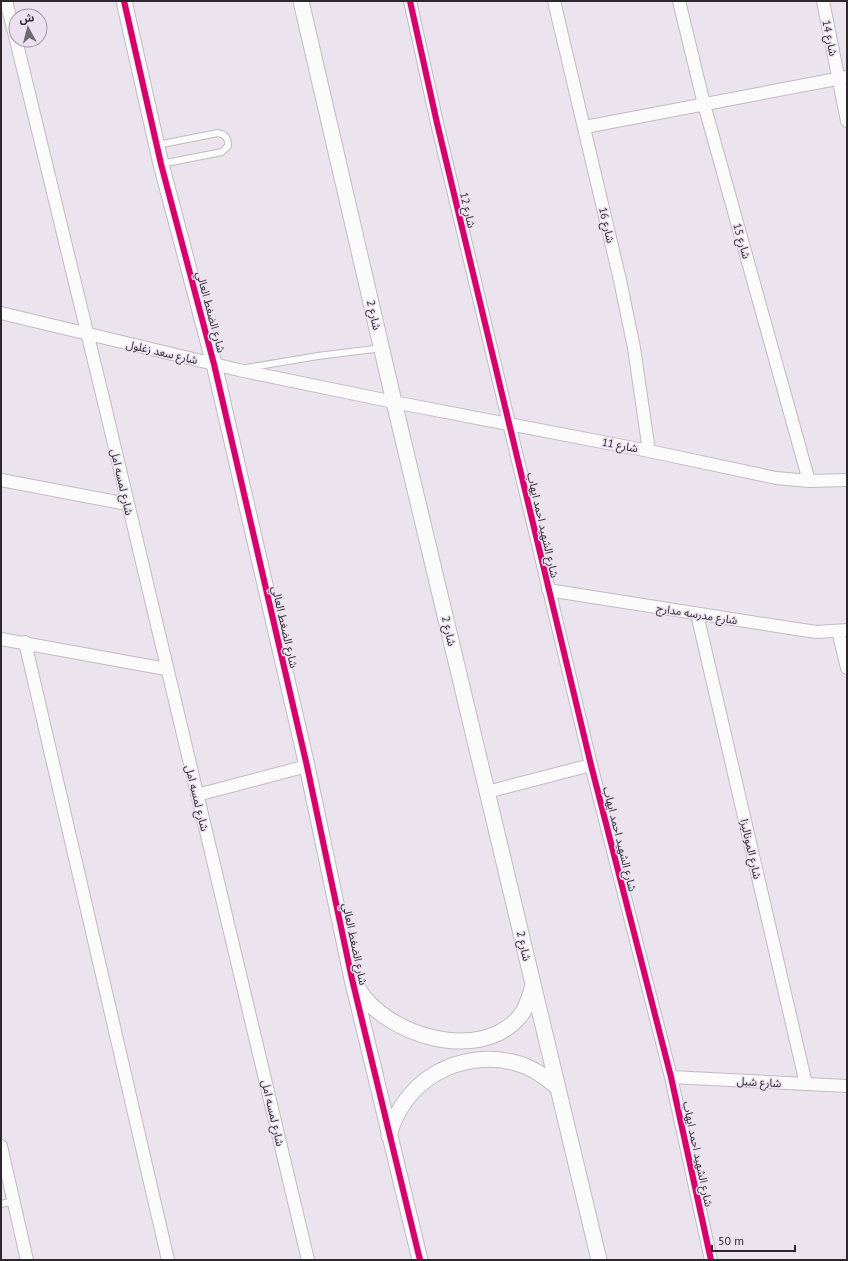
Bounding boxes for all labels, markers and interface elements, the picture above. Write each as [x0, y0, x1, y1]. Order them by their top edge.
north arrow [8, 8, 48, 48]
text: ش [18, 10, 35, 26]
street label: شارع 14 [818, 19, 841, 58]
street label: شارع 12 [456, 191, 479, 230]
street label: شارع 16 [595, 206, 618, 245]
street label: شارع 15 [729, 222, 754, 261]
street label: شارع الضغط العالي [191, 270, 229, 355]
street label: شارع 2 [363, 299, 384, 332]
street label: شارع سعد زغلول [125, 337, 199, 368]
street label: شارع 11 [601, 435, 640, 456]
street label: شارع لمسه امل [107, 447, 137, 517]
street label: شارع الشهيد احمد ايهاب [523, 471, 562, 580]
street label: شارع الضغط العالي [266, 585, 301, 670]
street label: شارع مدرسه مدارج [655, 601, 739, 628]
street label: شارع 2 [438, 615, 459, 648]
street label: شارع لمسه امل [181, 763, 212, 833]
street label: شارع الشهيد احمد ايهاب [599, 785, 640, 893]
street label: شارع الموناليزا [736, 818, 765, 881]
street label: شارع الضغط العالي [337, 902, 371, 987]
street label: شارع 2 [513, 930, 534, 963]
street label: شارع شبل [736, 1074, 782, 1091]
street label: شارع لمسه امل [258, 1078, 288, 1148]
street label: شارع الشهيد احمد ايهاب [679, 1100, 716, 1209]
scale bar [712, 1227, 795, 1253]
text: 50 m [718, 1233, 744, 1248]

